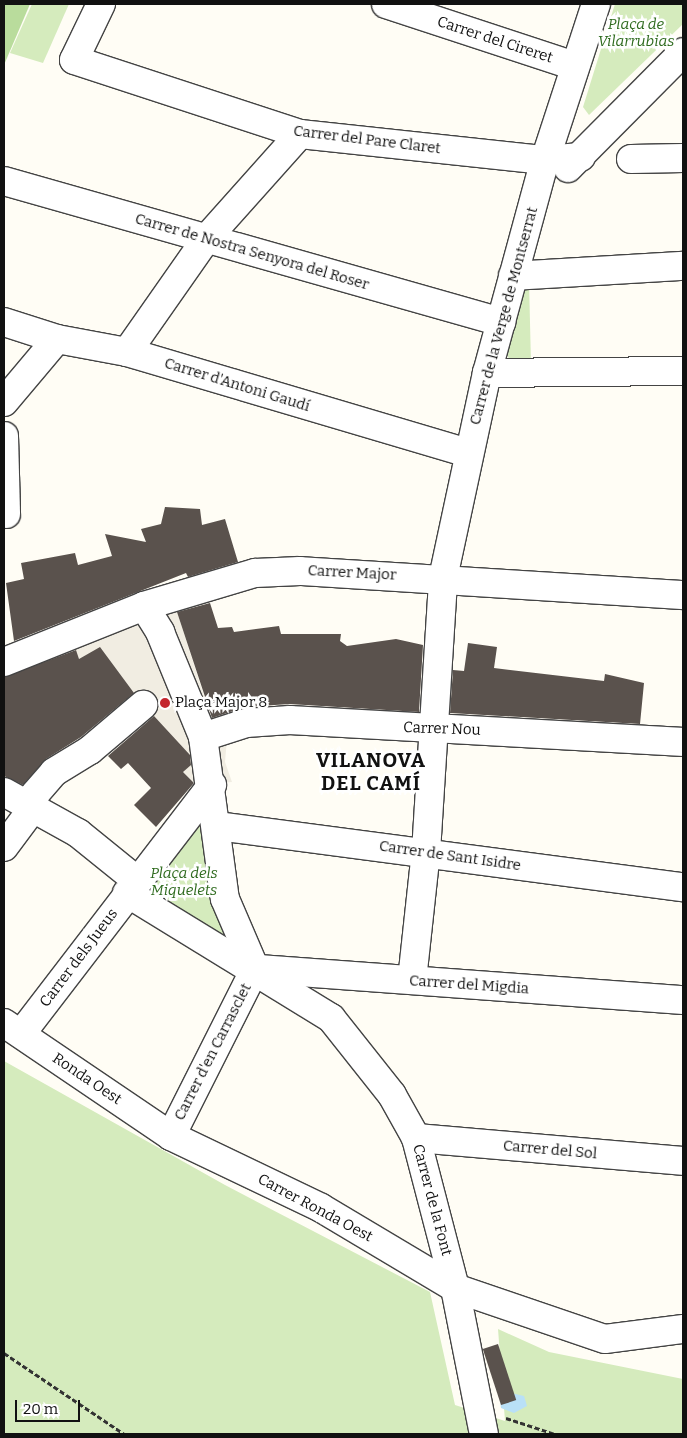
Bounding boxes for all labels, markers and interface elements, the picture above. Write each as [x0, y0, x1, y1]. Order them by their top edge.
street label: Carrer del Cireret [435, 13, 555, 67]
park label: Plaça de Vilarrubias [598, 15, 674, 50]
street label: Carrer del Pare Claret [292, 122, 442, 158]
street label: Carrer de la Verge de Montserrat [466, 205, 542, 427]
street label: Carrer de Nostra Senyora del Roser [133, 210, 371, 294]
street label: Carrer d'Antoni Gaudí [162, 354, 312, 416]
street label: Carrer Major [307, 562, 397, 584]
place label: Plaça Major 8 [175, 694, 267, 712]
marker: Plaça Major 8 [159, 697, 171, 709]
street label: Carrer Nou [403, 719, 481, 739]
district label: VILANOVA DEL CAMÍ [315, 749, 427, 796]
street label: Carrer de Sant Isidre [378, 837, 522, 875]
park label: Plaça dels Miquelets [150, 864, 218, 899]
street label: Carrer dels Jueus [36, 905, 122, 1011]
street label: Carrer del Migdia [409, 972, 529, 998]
street label: Carrer d'en Carrasclet [171, 980, 255, 1124]
street label: Ronda Oest [49, 1049, 125, 1109]
street label: Carrer del Sol [502, 1137, 598, 1163]
street label: Carrer de la Font [408, 1142, 456, 1258]
street label: Carrer Ronda Oest [254, 1170, 376, 1246]
scale bar [18, 1390, 82, 1422]
text: 20 m [23, 1400, 58, 1418]

